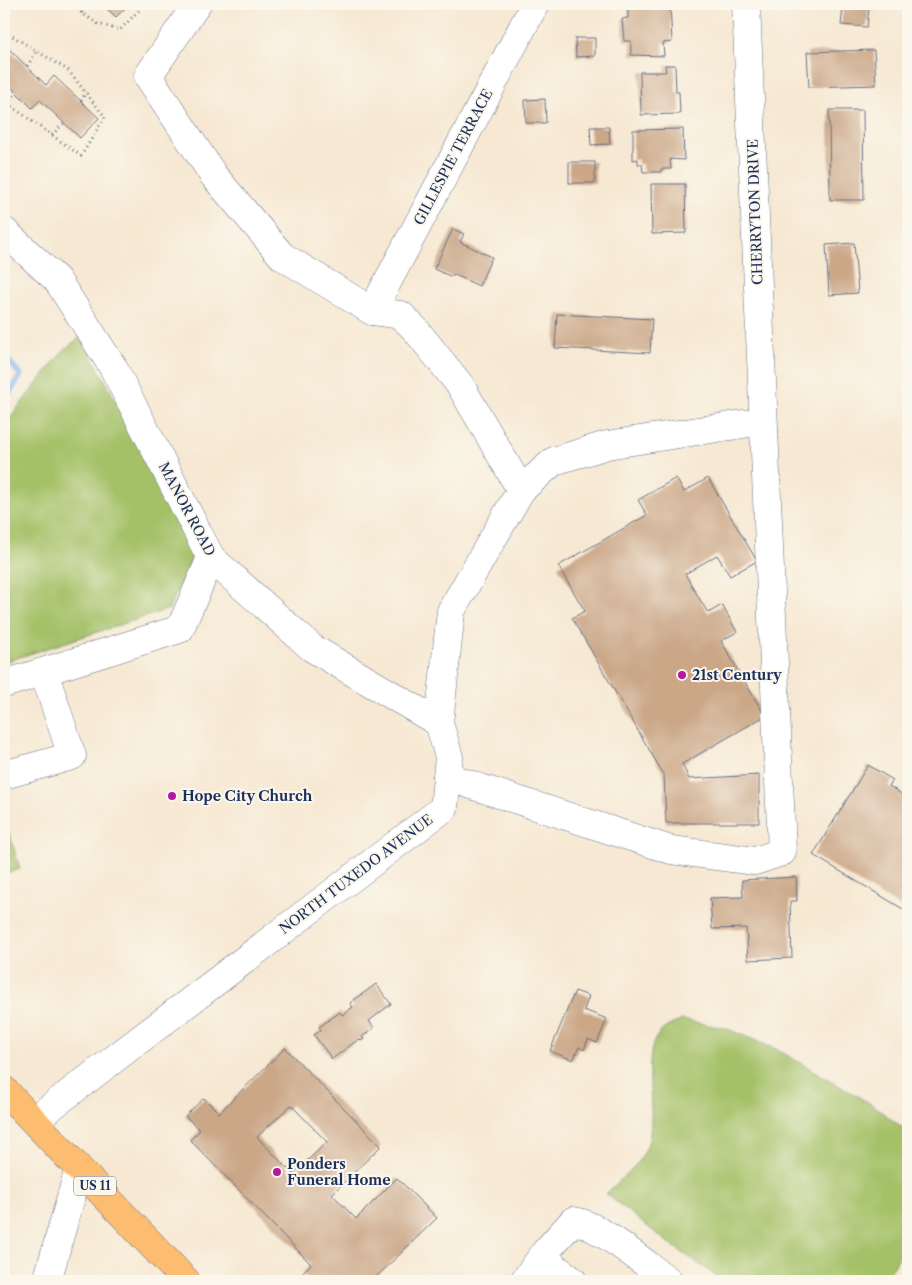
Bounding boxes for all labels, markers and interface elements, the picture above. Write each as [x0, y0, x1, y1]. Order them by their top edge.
street label: GILLESPIE TERRACE [410, 86, 496, 228]
street label: CHERRYTON DRIVE [743, 139, 767, 285]
street label: MANOR ROAD [155, 459, 219, 559]
place label: 21st Century [692, 666, 782, 684]
marker: 21st Century [676, 669, 688, 681]
place label: Hope City Church [182, 787, 313, 805]
marker: Hope City Church [166, 790, 178, 802]
street label: NORTH TUXEDO AVENUE [276, 810, 436, 938]
place label: Ponders Funeral Home [287, 1155, 391, 1189]
marker: Ponders Funeral Home [271, 1166, 283, 1178]
road number: US 11 [74, 1176, 116, 1196]

